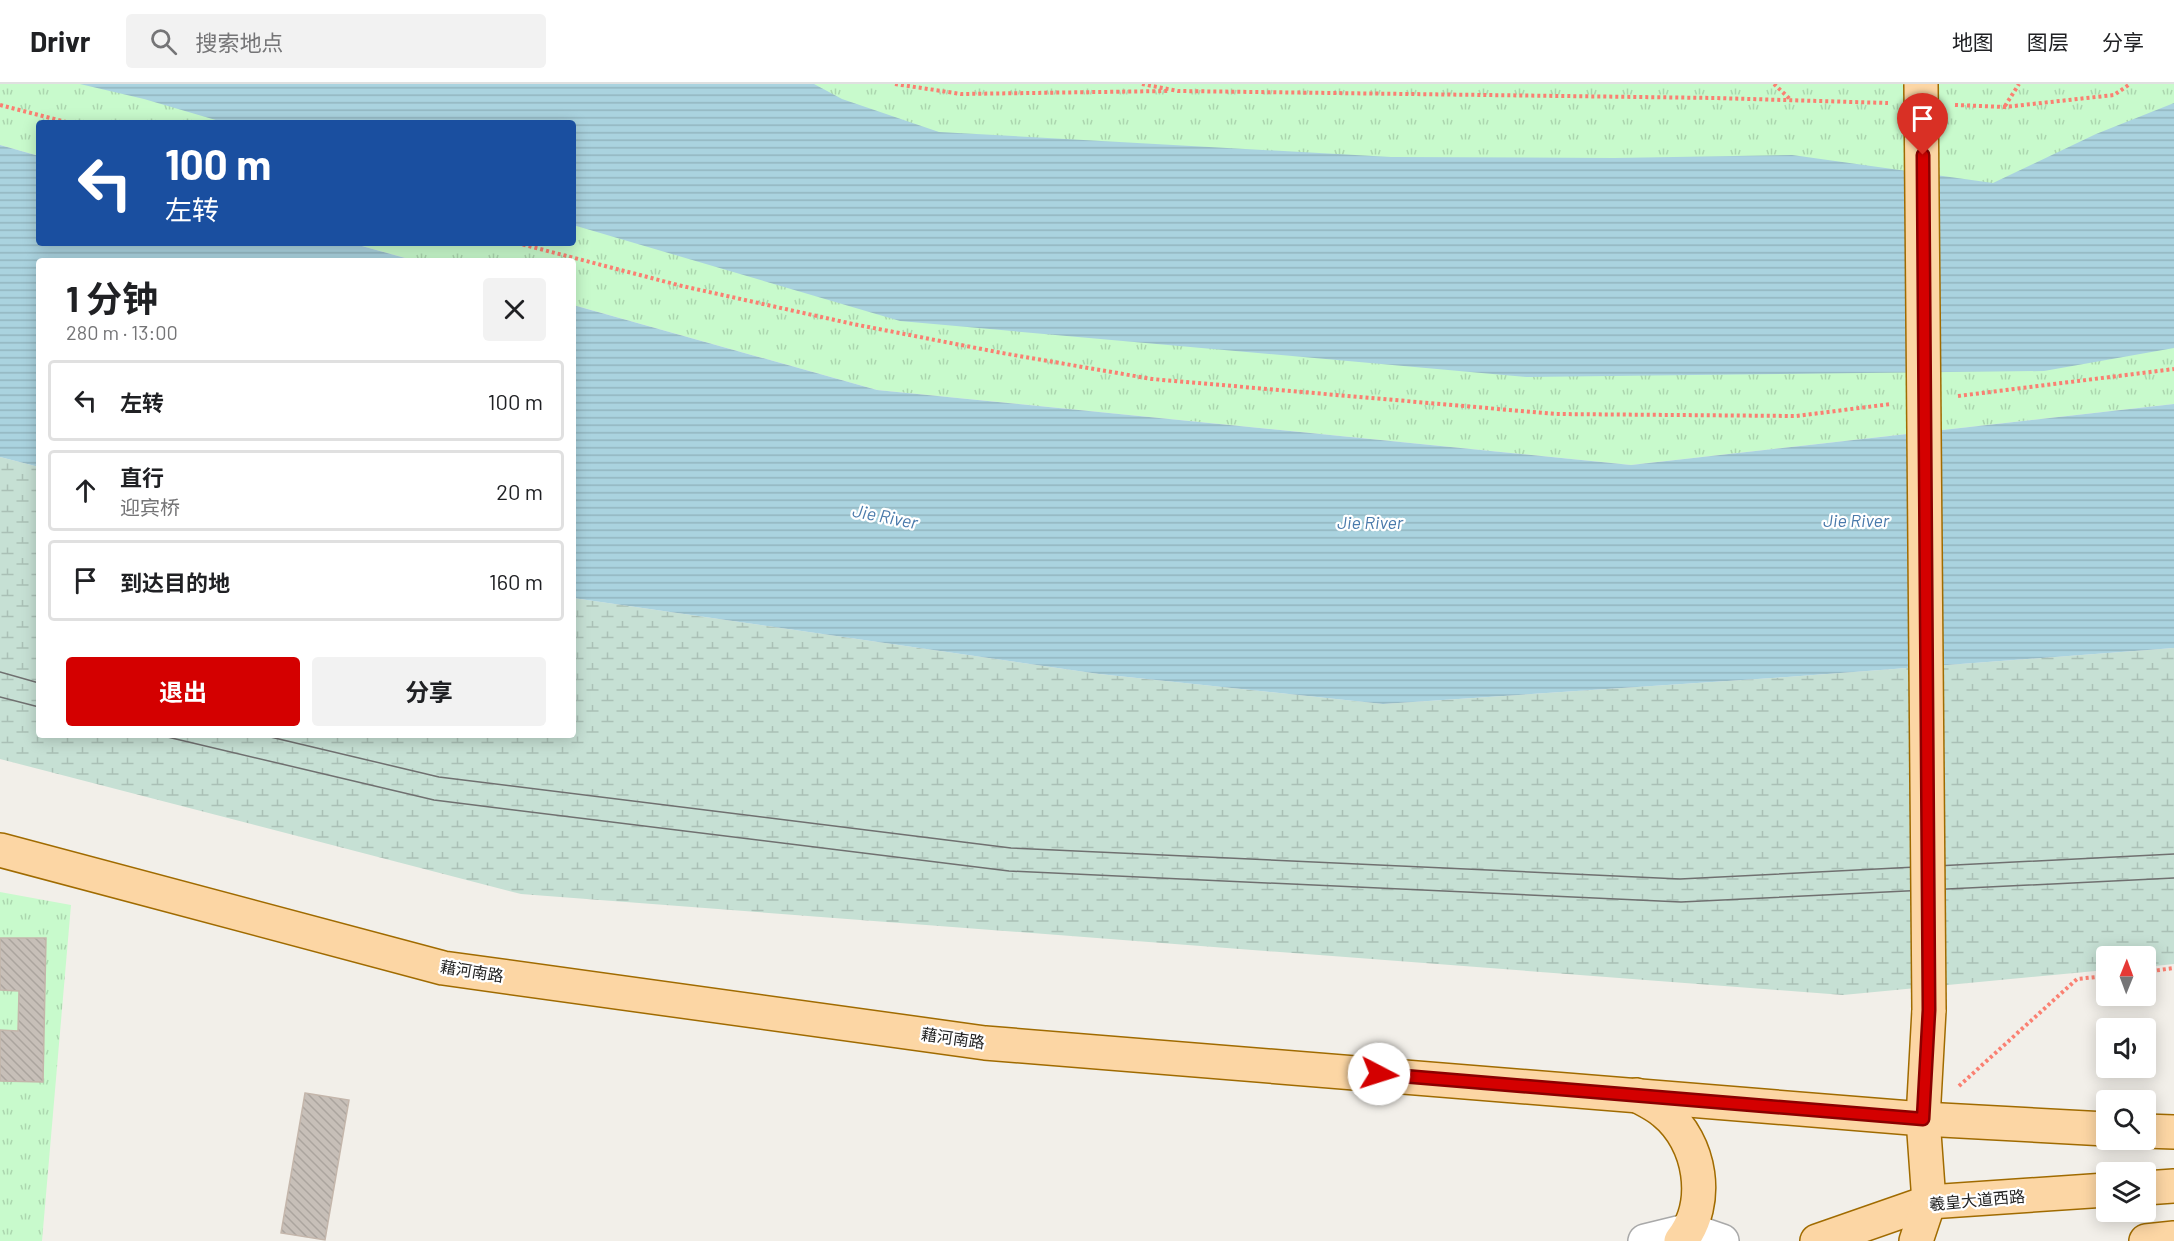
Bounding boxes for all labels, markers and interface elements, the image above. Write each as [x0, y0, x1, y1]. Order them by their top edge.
search box [126, 14, 546, 68]
text: Drivr [30, 24, 90, 58]
icon: search [147, 25, 180, 58]
text: 搜索地点 [195, 29, 283, 55]
text: 地图 [1952, 29, 1994, 54]
text: 图层 [2027, 29, 2069, 54]
text: 分享 [2102, 29, 2144, 54]
pin [1897, 93, 1948, 155]
icon: arrive [1906, 102, 1939, 135]
text: 100 m [165, 138, 271, 188]
icon: left [66, 144, 144, 222]
text: 左转 [165, 193, 219, 225]
text: 1 分钟 [66, 276, 158, 319]
button: close [483, 278, 546, 341]
text: 280 m · 13:00 [66, 320, 178, 344]
icon: left [69, 384, 102, 417]
text: 100 m [488, 388, 543, 414]
text: 左转 [120, 389, 164, 415]
text: 直行 [120, 464, 164, 490]
icon: ahead [69, 474, 102, 507]
text: 20 m [496, 478, 543, 504]
text: 迎宾桥 [120, 495, 180, 519]
water label: Jie River [851, 499, 920, 533]
water label: Jie River [1823, 509, 1890, 531]
water label: Jie River [1337, 511, 1404, 533]
icon: arrive [69, 564, 102, 597]
text: 160 m [489, 568, 543, 594]
text: 到达目的地 [120, 569, 230, 595]
button: 退出 [66, 657, 300, 726]
button: 分享 [312, 657, 546, 726]
north arrow [2096, 946, 2156, 1006]
map controls [2096, 946, 2156, 1222]
street label: 藉河南路 [439, 956, 505, 985]
button: sound [2096, 1018, 2156, 1078]
street label: 藉河南路 [920, 1024, 986, 1051]
position arrow [1347, 1042, 1411, 1106]
button: search [2096, 1090, 2156, 1150]
button: layers [2096, 1162, 2156, 1222]
street label: 羲皇大道西路 [1928, 1186, 2026, 1213]

